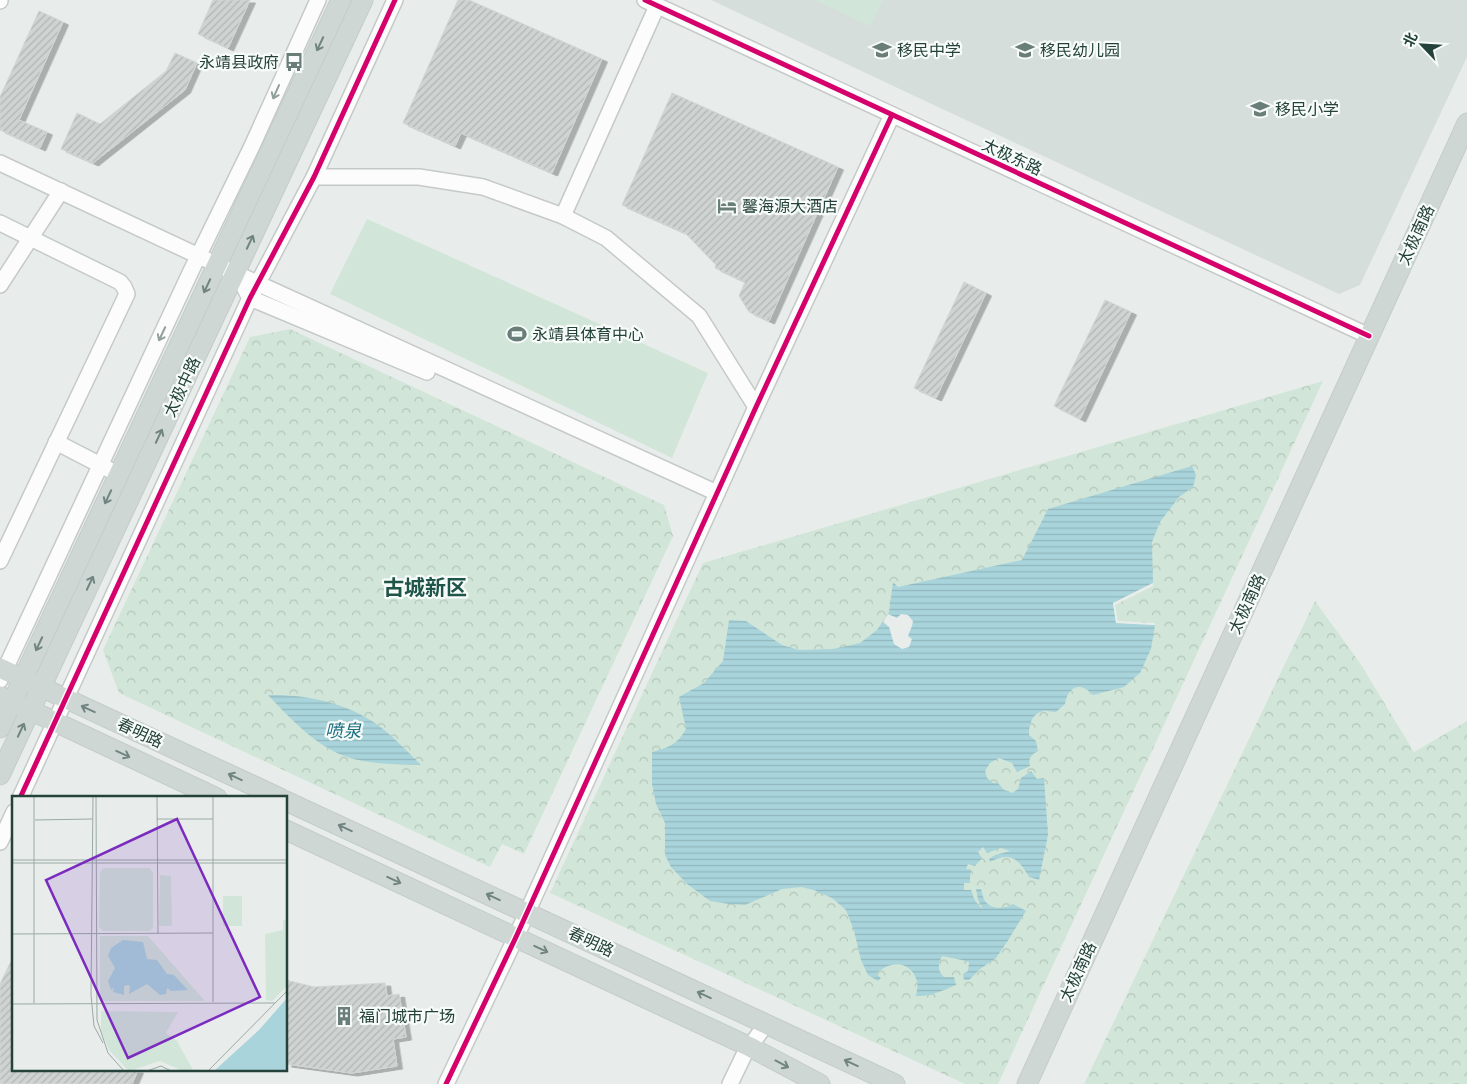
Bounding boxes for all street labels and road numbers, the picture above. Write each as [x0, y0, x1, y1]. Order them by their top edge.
street label: 太极东路 [979, 135, 1045, 179]
street label: 太极南路 [1394, 202, 1438, 268]
street label: 太极中路 [160, 354, 204, 420]
street label: 太极南路 [1225, 571, 1269, 637]
street label: 春明路 [114, 714, 166, 752]
street label: 春明路 [565, 923, 617, 961]
street label: 太极南路 [1056, 939, 1100, 1005]

